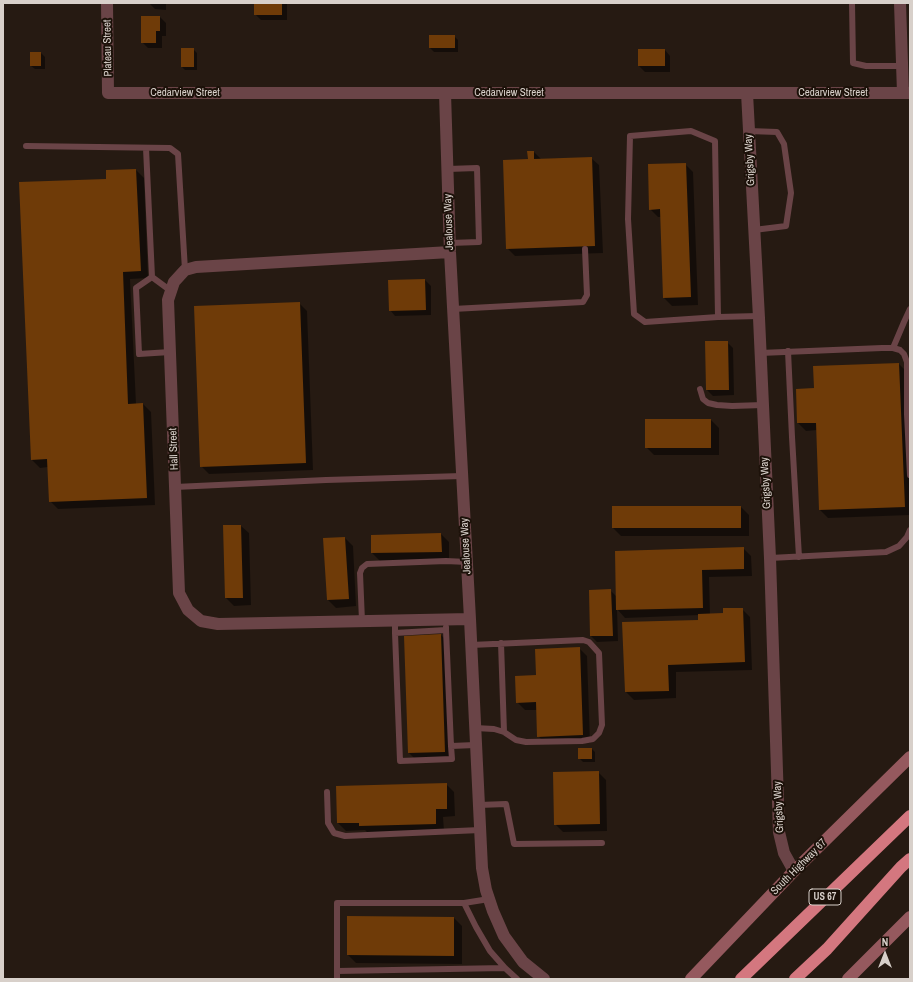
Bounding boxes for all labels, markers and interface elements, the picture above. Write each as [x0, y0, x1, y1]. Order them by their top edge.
street label: Plateau Street [101, 19, 115, 77]
street label: Cedarview Street [150, 86, 220, 100]
street label: Cedarview Street [474, 86, 544, 100]
street label: Cedarview Street [798, 86, 868, 100]
street label: Grigsby Way [742, 134, 758, 186]
street label: Jealouse Way [441, 194, 457, 250]
street label: Hall Street [167, 428, 181, 470]
street label: Grigsby Way [758, 457, 774, 509]
street label: Jealouse Way [458, 518, 474, 574]
street label: Grigsby Way [771, 781, 787, 833]
street label: South Highway 67 [768, 836, 830, 898]
road number: US 67 [809, 889, 841, 905]
north arrow [865, 934, 905, 974]
text: N [882, 935, 888, 949]

